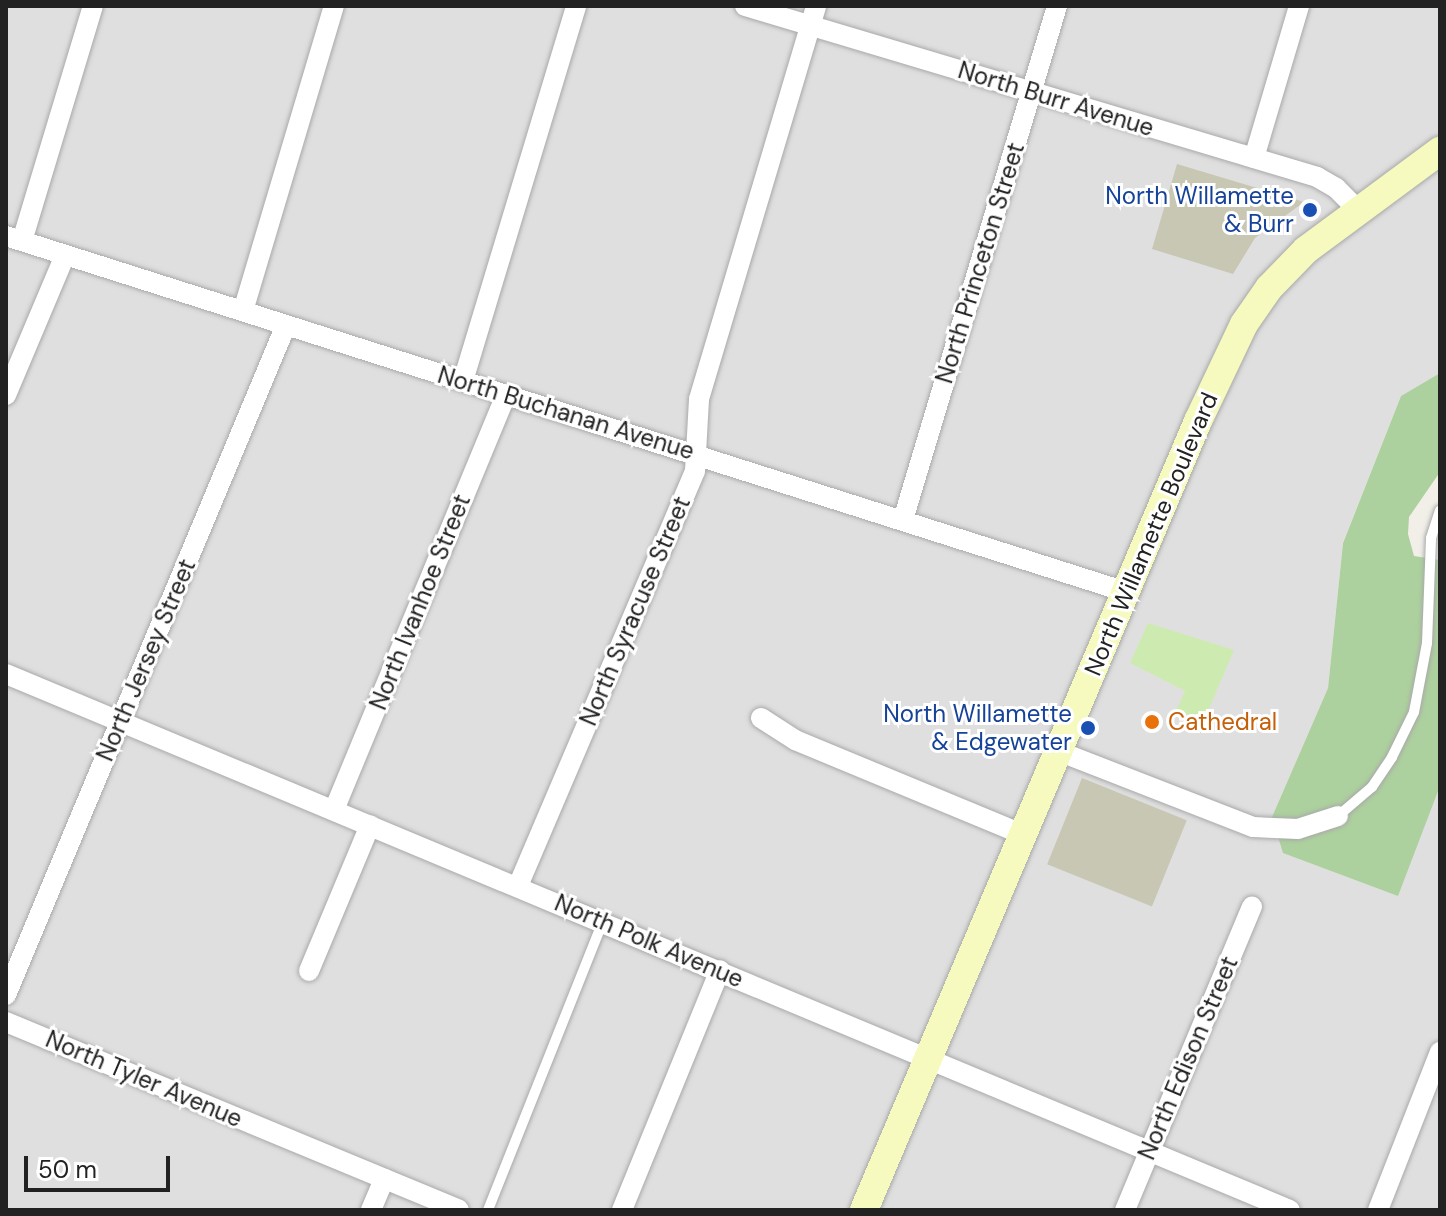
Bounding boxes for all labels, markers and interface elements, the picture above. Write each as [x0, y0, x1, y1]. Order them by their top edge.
street label: North Burr Avenue [955, 56, 1157, 142]
street label: North Princeton Street [930, 139, 1030, 387]
place label: North Willamette & Burr [1105, 182, 1294, 238]
marker: North Willamette & Burr [1301, 201, 1319, 219]
street label: North Buchanan Avenue [434, 360, 698, 466]
street label: North Willamette Boulevard [1078, 388, 1224, 680]
street label: North Ivanhoe Street [364, 490, 476, 714]
street label: North Syracuse Street [574, 492, 696, 730]
street label: North Jersey Street [90, 555, 202, 765]
place label: North Willamette & Edgewater [883, 700, 1072, 756]
place label: Cathedral [1168, 708, 1277, 736]
marker: Cathedral [1143, 713, 1161, 731]
marker: North Willamette & Edgewater [1079, 719, 1097, 737]
street label: North Polk Avenue [550, 888, 748, 994]
street label: North Edison Street [1132, 952, 1244, 1164]
street label: North Tyler Avenue [41, 1025, 247, 1133]
scale bar [28, 1140, 174, 1190]
text: 50 m [38, 1154, 97, 1185]

